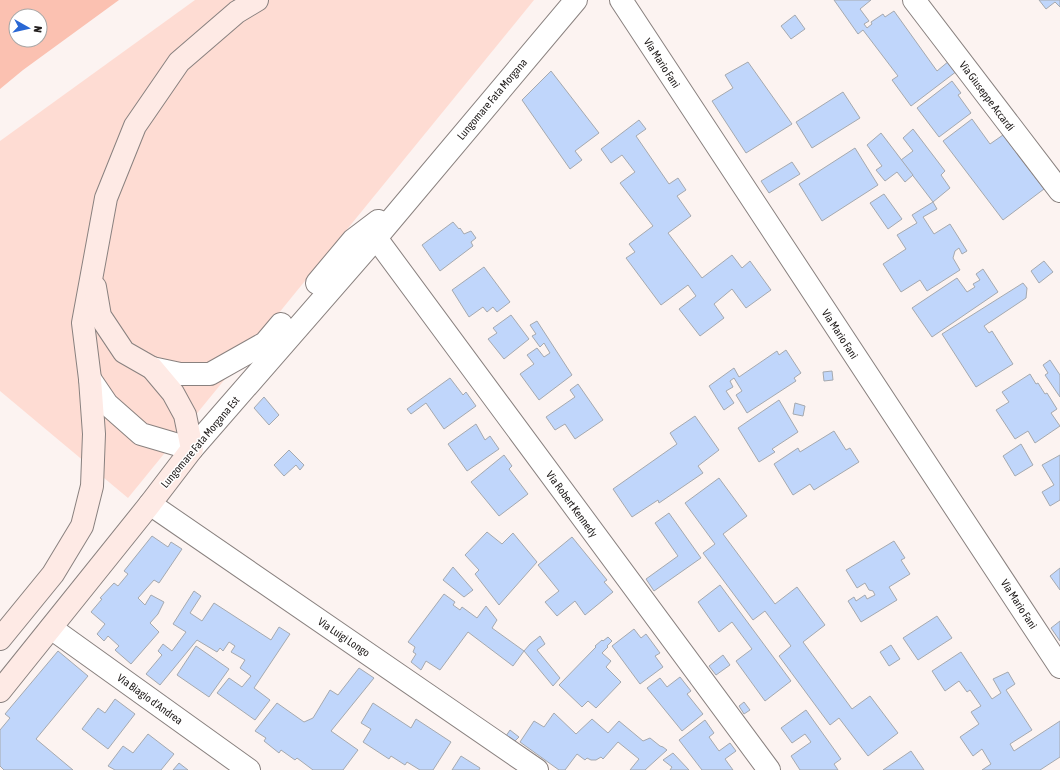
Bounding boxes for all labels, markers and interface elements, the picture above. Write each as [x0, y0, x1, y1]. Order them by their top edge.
north arrow [8, 8, 48, 48]
text: N [32, 25, 44, 33]
street label: Via Mario Fani [642, 36, 682, 90]
street label: Lungomare Fata Morgana [455, 56, 529, 142]
street label: Via Giuseppe Accardi [957, 59, 1017, 133]
street label: Via Mario Fani [820, 307, 860, 361]
street label: Lungomare Fata Morgana Est [158, 394, 242, 490]
street label: Via Robert Kennedy [544, 469, 600, 540]
street label: Via Mario Fani [999, 577, 1039, 631]
street label: Via Luigi Longo [316, 615, 372, 659]
street label: Via Biagio d'Andrea [115, 671, 185, 727]

